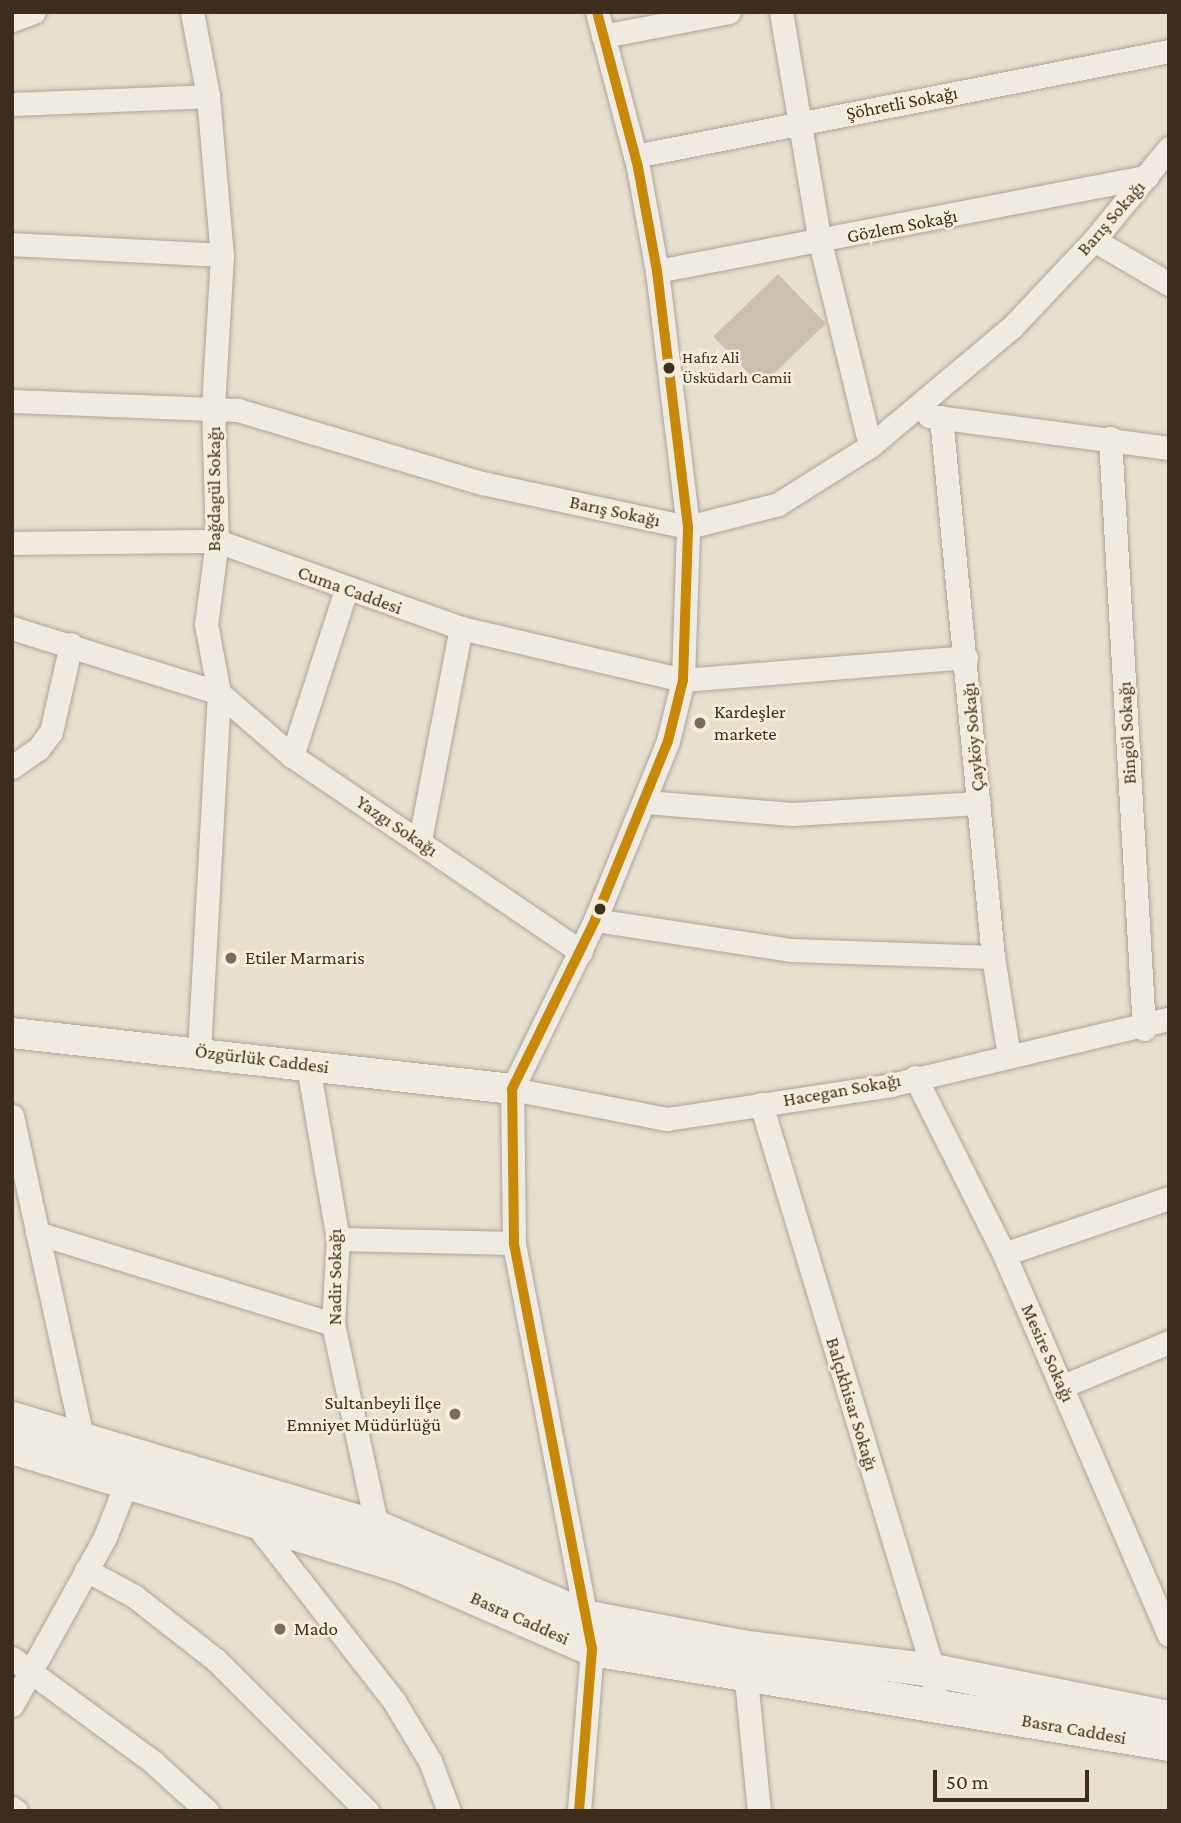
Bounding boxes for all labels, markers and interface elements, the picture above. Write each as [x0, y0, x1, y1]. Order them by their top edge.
street label: Şöhretli Sokağı [844, 81, 960, 125]
street label: Barış Sokağı [1072, 176, 1150, 260]
street label: Gözlem Sokağı [845, 204, 959, 248]
place label: Hafız Ali Üsküdarlı Camii [682, 348, 792, 388]
marker: Hafız Ali Üsküdarlı Camii [662, 361, 676, 375]
street label: Bağdagül Sokağı [203, 426, 225, 552]
street label: Barış Sokağı [568, 490, 662, 532]
street label: Cuma Caddesi [295, 561, 405, 619]
street label: Çayköy Sokağı [957, 681, 989, 793]
street label: Bingöl Sokağı [1113, 681, 1141, 785]
place label: Kardeşler markete [714, 701, 786, 745]
marker: Kardeşler markete [692, 715, 708, 731]
street label: Yazgı Sokağı [352, 790, 442, 862]
unlabelled marker [593, 902, 607, 916]
place label: Etiler Marmaris [245, 947, 365, 969]
marker: Etiler Marmaris [223, 950, 239, 966]
street label: Özgürlük Caddesi [194, 1039, 330, 1079]
street label: Hacegan Sokağı [781, 1068, 903, 1112]
street label: Nadir Sokağı [324, 1229, 346, 1325]
street label: Mesire Sokağı [1016, 1300, 1080, 1406]
street label: Balçıkhisar Sokağı [821, 1335, 883, 1473]
place label: Sultanbeyli İlçe Emniyet Müdürlüğü [287, 1392, 441, 1436]
marker: Sultanbeyli İlçe Emniyet Müdürlüğü [447, 1406, 463, 1422]
street label: Basra Caddesi [467, 1586, 573, 1650]
place label: Mado [294, 1618, 338, 1640]
marker: Mado [272, 1621, 288, 1637]
street label: Basra Caddesi [1020, 1709, 1128, 1749]
scale bar [936, 1756, 1092, 1800]
text: 50 m [946, 1770, 989, 1794]

